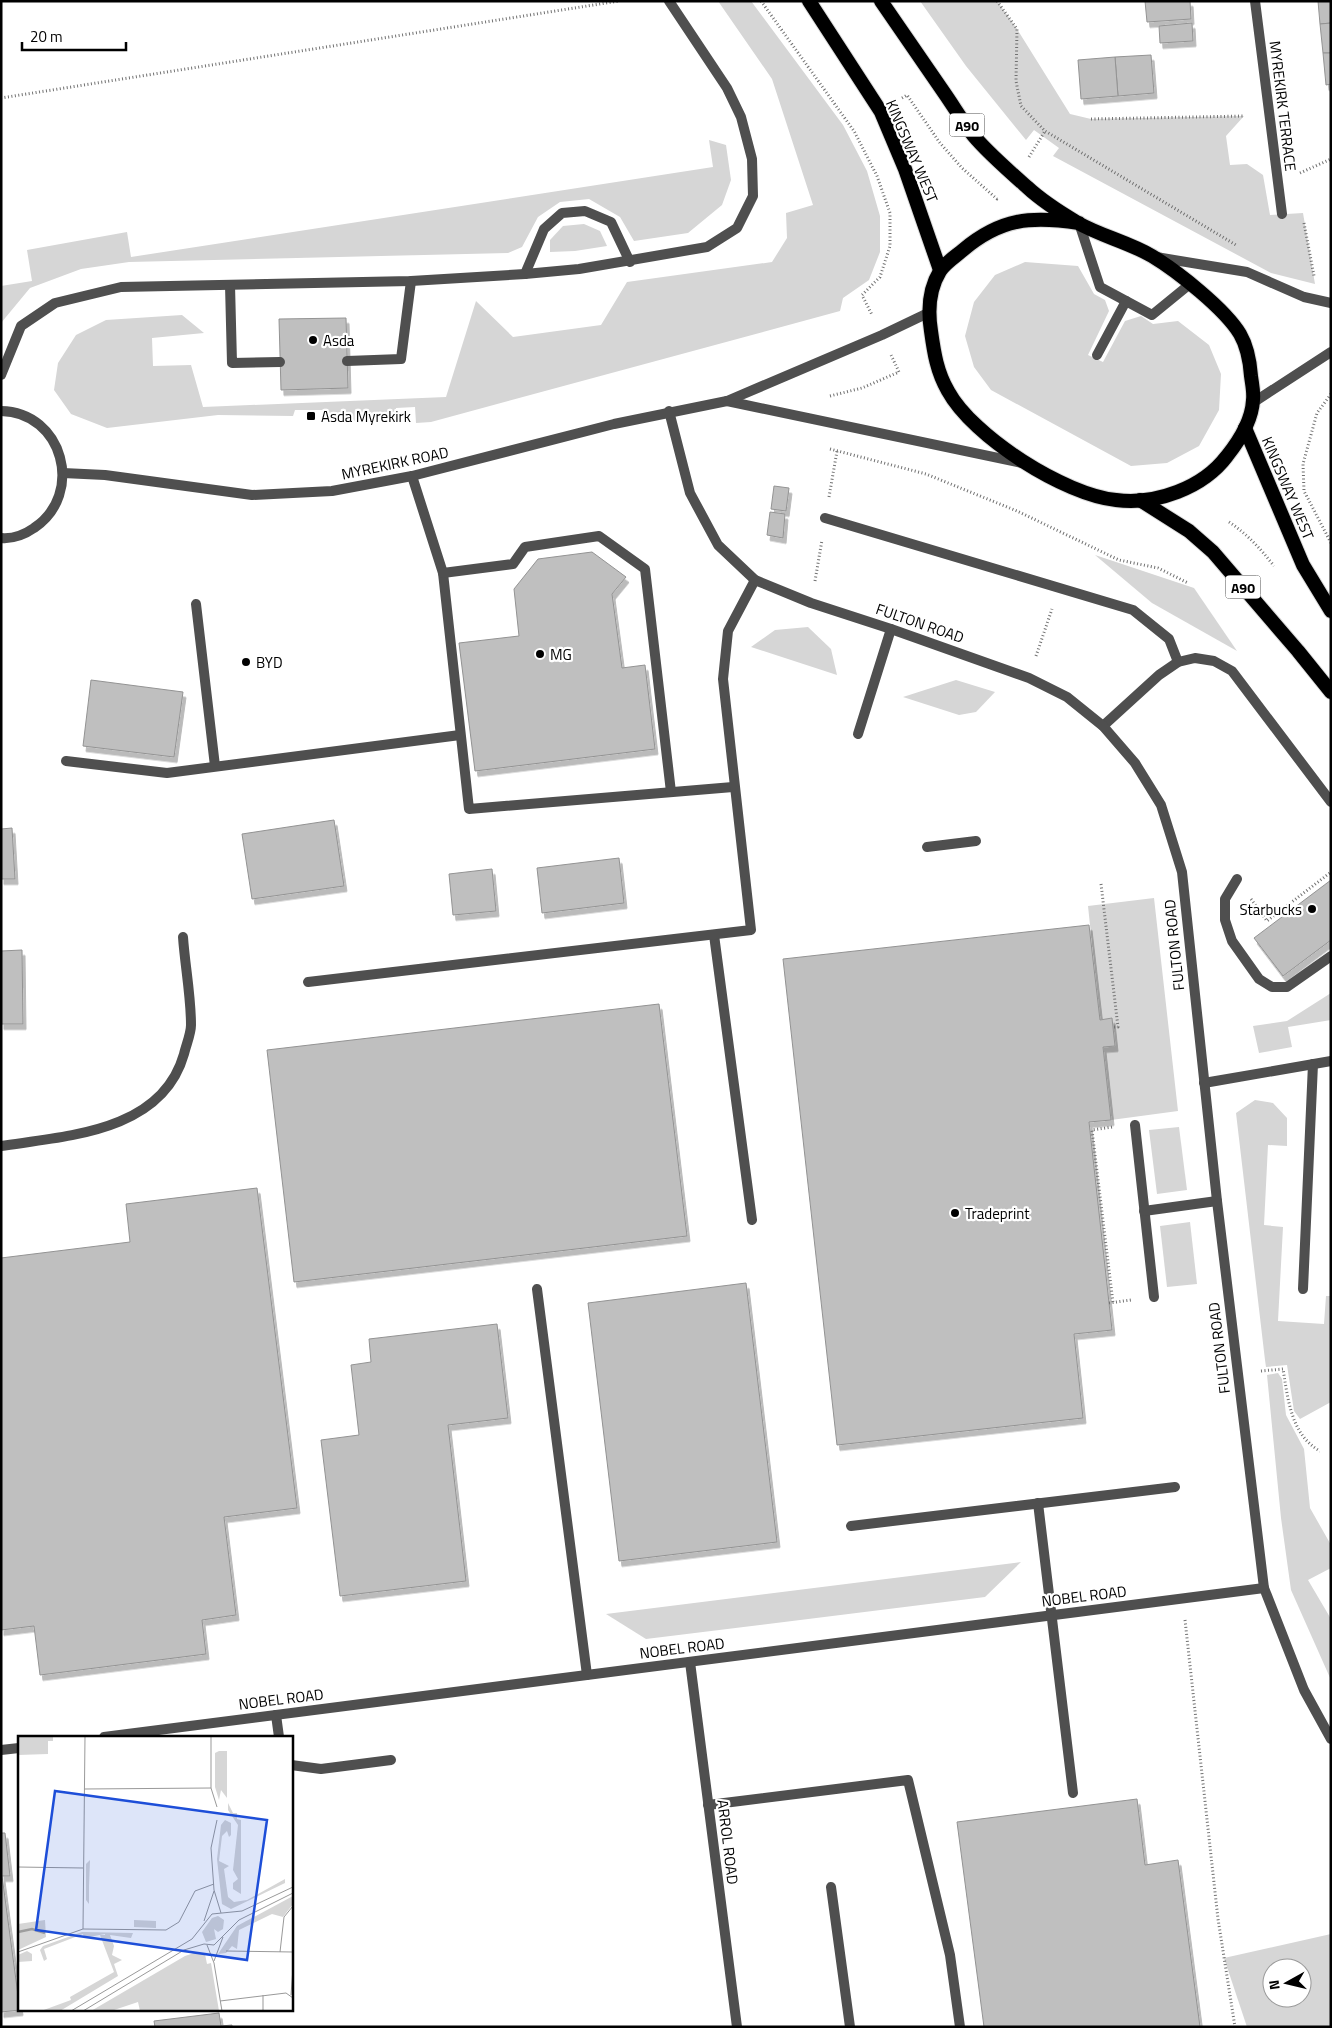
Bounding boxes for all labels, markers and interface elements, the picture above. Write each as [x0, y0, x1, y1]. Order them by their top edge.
scale bar [22, 20, 126, 52]
text: 20 m [30, 25, 63, 48]
street label: MYREKIRK TERRACE [1264, 39, 1302, 173]
street label: KINGSWAY WEST [880, 96, 944, 206]
road number: A90 [950, 114, 984, 136]
place label: Asda [323, 329, 355, 352]
marker: Asda [307, 334, 319, 346]
place label: Asda Myrekirk [321, 405, 411, 428]
marker: Asda Myrekirk [305, 410, 317, 422]
street label: KINGSWAY WEST [1256, 433, 1320, 543]
street label: MYREKIRK ROAD [339, 440, 451, 486]
road number: A90 [1226, 576, 1260, 598]
street label: FULTON ROAD [873, 597, 967, 649]
place label: MG [550, 643, 572, 666]
marker: MG [534, 648, 546, 660]
place label: BYD [256, 651, 283, 674]
marker: BYD [240, 656, 252, 668]
street label: FULTON ROAD [1158, 898, 1190, 992]
place label: Starbucks [1239, 898, 1302, 921]
marker: Starbucks [1306, 903, 1318, 915]
place label: Tradeprint [965, 1202, 1030, 1225]
marker: Tradeprint [949, 1207, 961, 1219]
street label: FULTON ROAD [1202, 1301, 1236, 1395]
street label: NOBEL ROAD [1040, 1579, 1128, 1613]
street label: NOBEL ROAD [638, 1631, 726, 1665]
street label: NOBEL ROAD [237, 1682, 325, 1716]
inset map [18, 1736, 292, 2010]
street label: ARROL ROAD [711, 1798, 745, 1886]
north arrow [1262, 1958, 1312, 2008]
text: N [1263, 1979, 1285, 1991]

